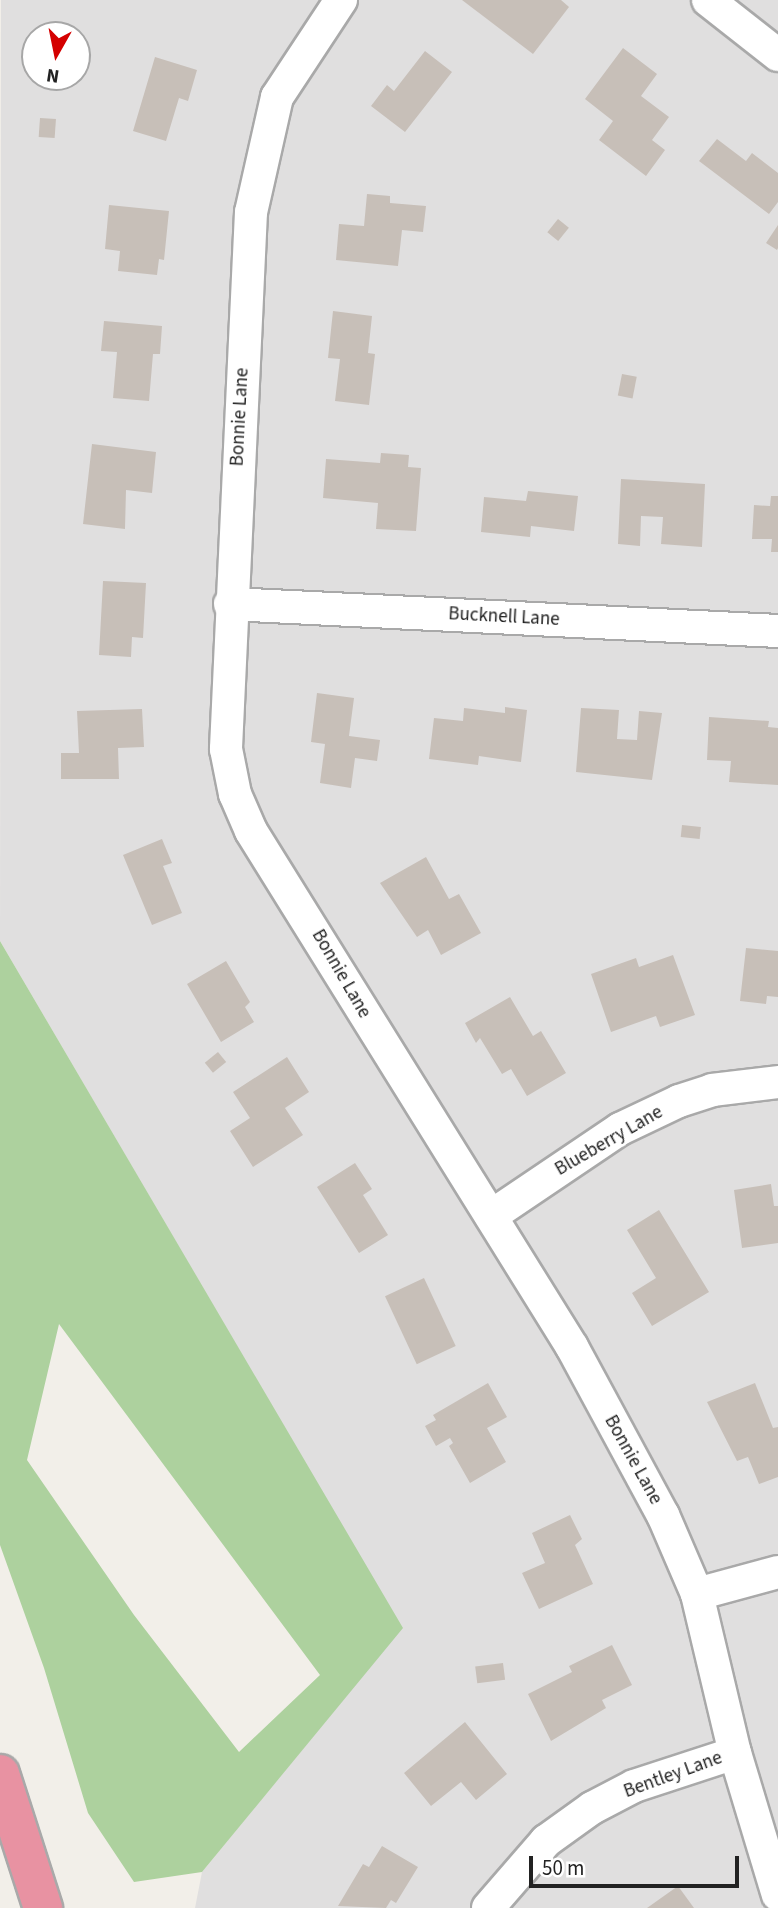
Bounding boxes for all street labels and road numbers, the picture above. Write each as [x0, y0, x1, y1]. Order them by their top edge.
street label: Bonnie Lane [226, 367, 254, 467]
street label: Bucknell Lane [448, 603, 560, 631]
street label: Bonnie Lane [306, 926, 376, 1022]
street label: Blueberry Lane [551, 1101, 667, 1181]
street label: Bonnie Lane [599, 1411, 667, 1509]
street label: Bentley Lane [621, 1747, 725, 1803]

